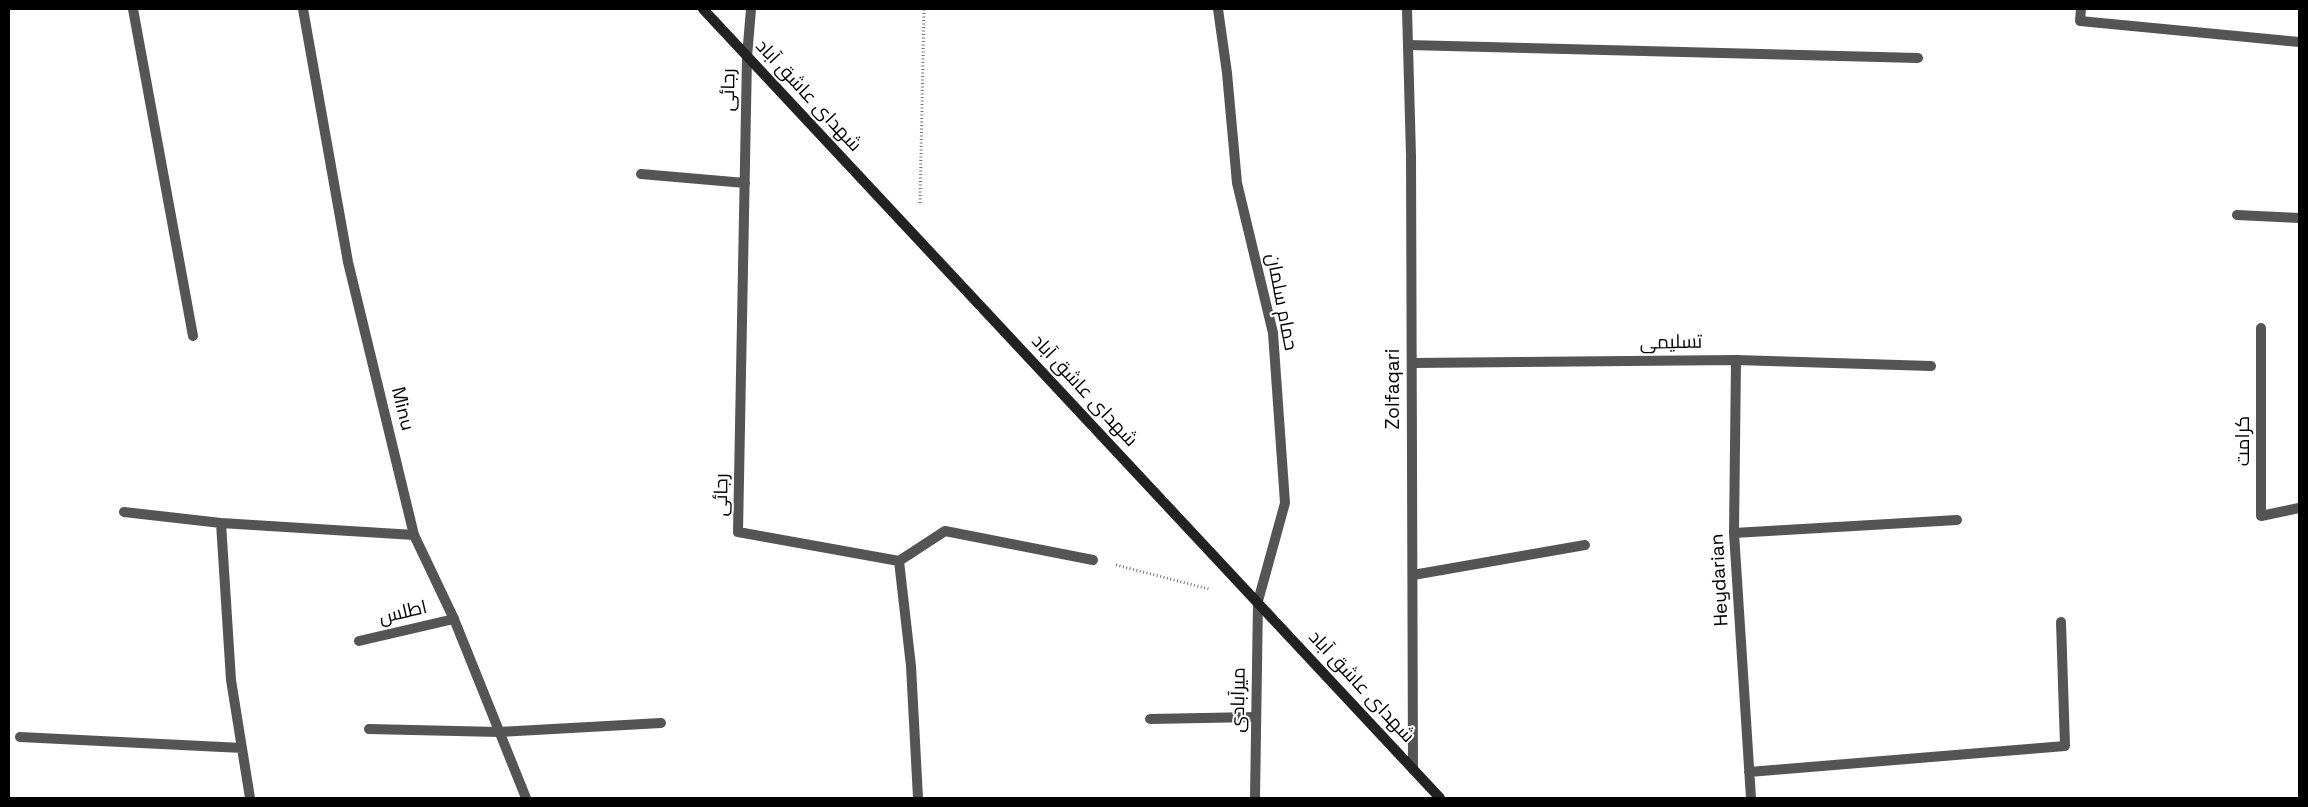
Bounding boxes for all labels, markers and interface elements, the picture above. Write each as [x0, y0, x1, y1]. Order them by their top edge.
street label: شهدای عاشق آباد [750, 35, 866, 157]
street label: رجائی [717, 68, 741, 112]
street label: حمام سلمان [1260, 252, 1302, 352]
street label: شهدای عاشق آباد [1026, 330, 1142, 452]
street label: تسلیمی [1640, 331, 1702, 355]
street label: Zolfaqari [1383, 349, 1405, 429]
street label: Minu [386, 385, 418, 433]
street label: کرامت [2233, 416, 2255, 466]
street label: رجائی [710, 473, 734, 517]
street label: Heydarian [1706, 533, 1734, 627]
street label: اطلس [377, 596, 429, 630]
street label: شهدای عاشق آباد [1303, 626, 1419, 748]
street label: میرآبادی [1227, 667, 1251, 733]

